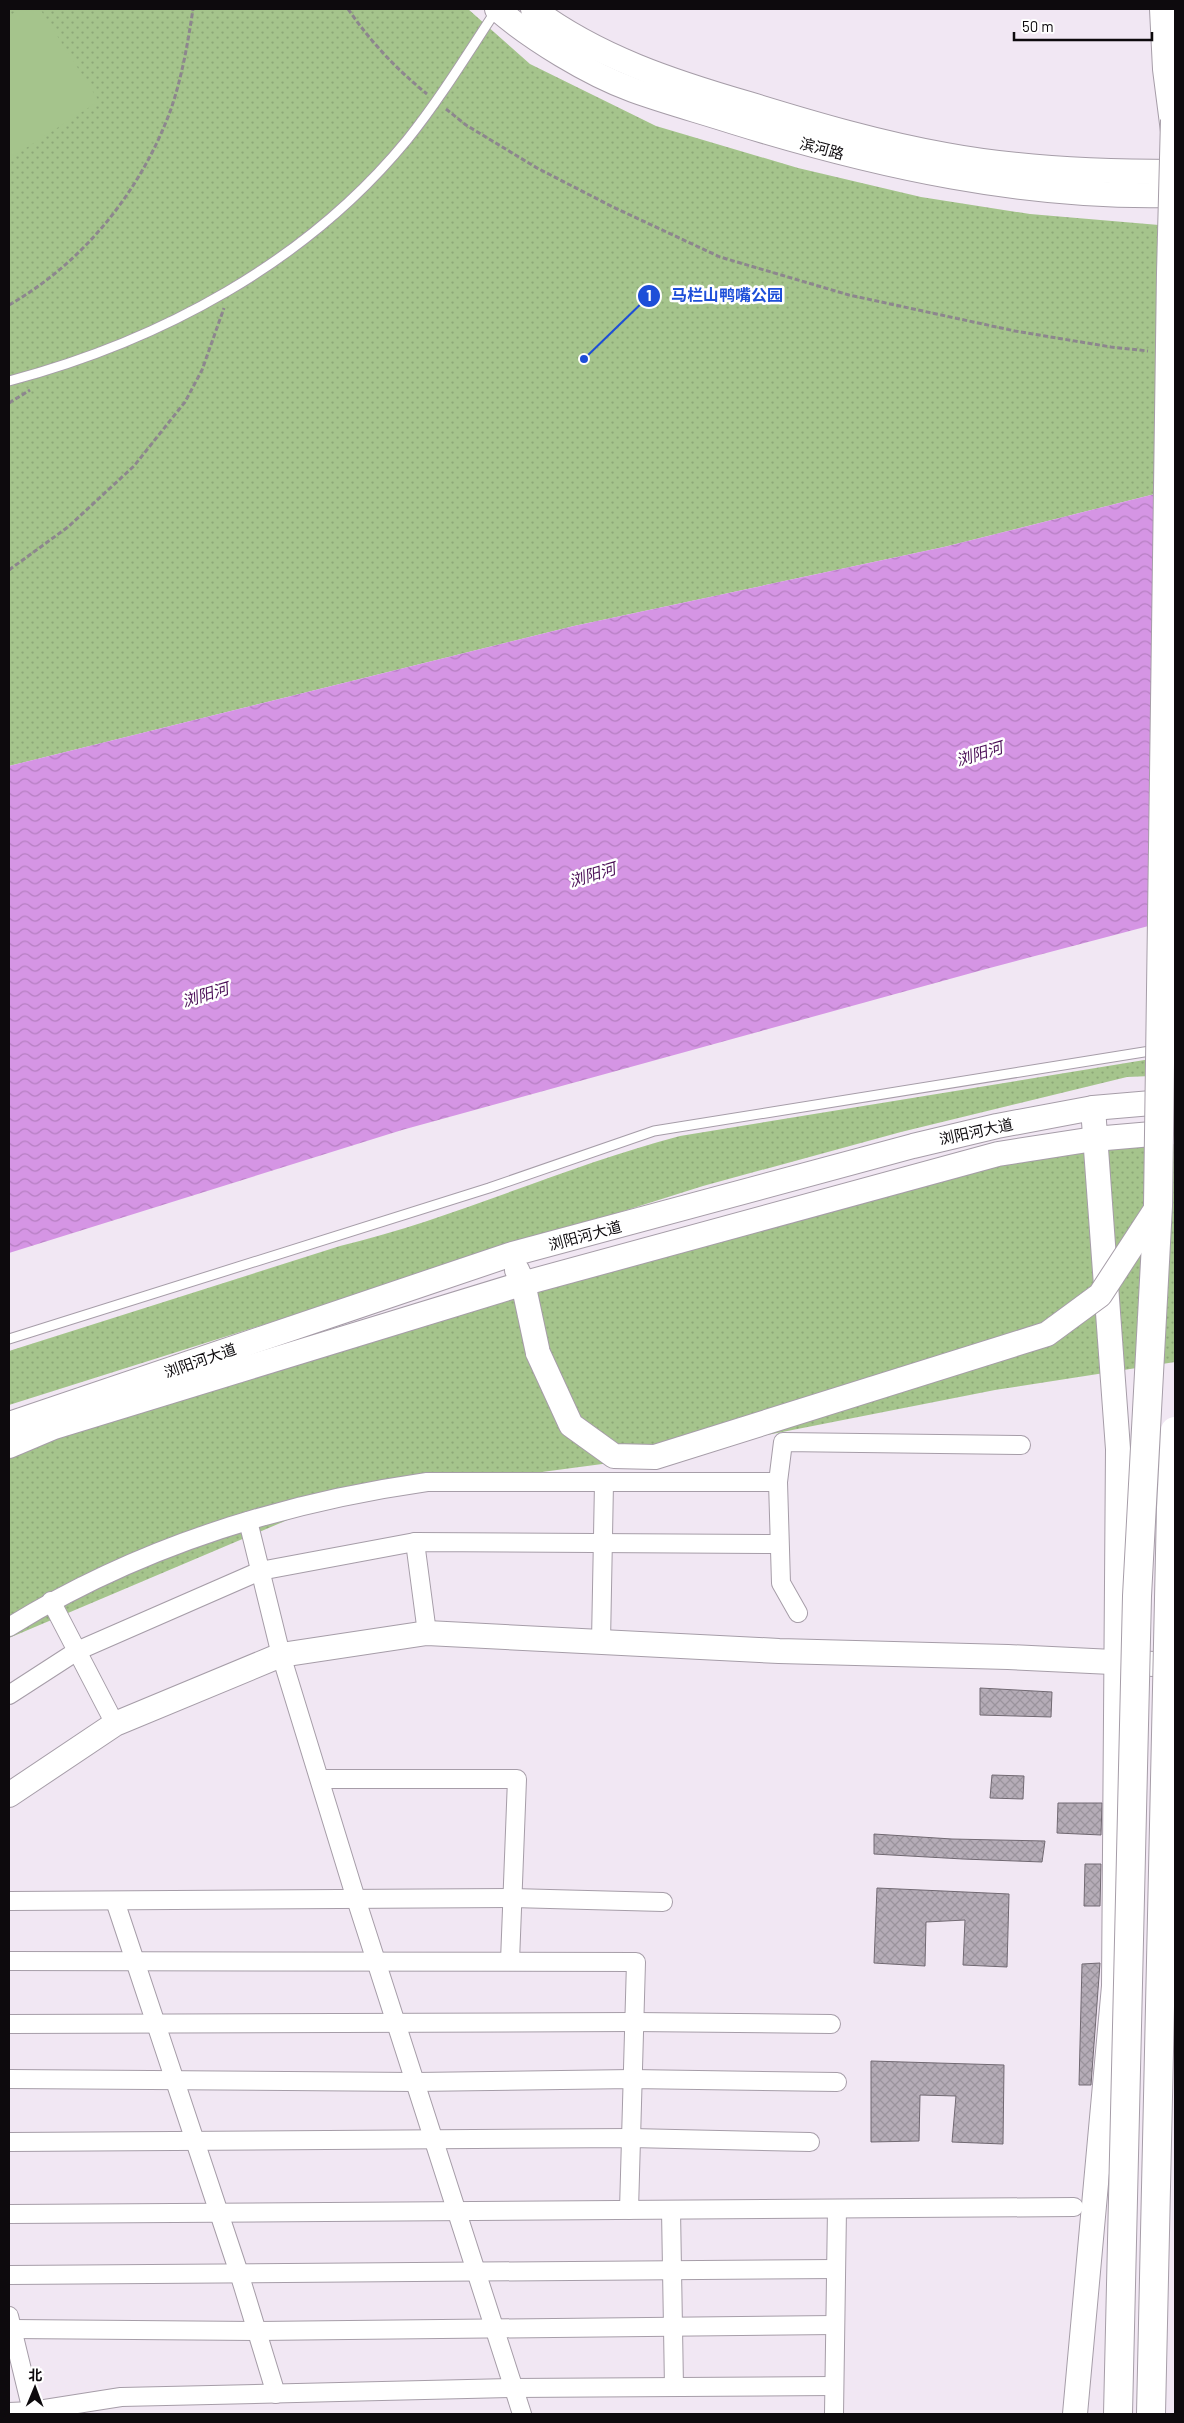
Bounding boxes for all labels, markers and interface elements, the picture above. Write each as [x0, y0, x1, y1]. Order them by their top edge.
scale bar [1014, 10, 1152, 42]
text: 50 m [1022, 17, 1054, 35]
street label: 滨河路 [798, 133, 846, 163]
callout: 马栏山鸭嘴公园 [636, 280, 793, 311]
text: 马栏山鸭嘴公园 [671, 285, 783, 304]
text: 1 [646, 286, 652, 304]
water label: 浏阳河 [953, 736, 1008, 769]
water label: 浏阳河 [566, 857, 621, 890]
water label: 浏阳河 [179, 977, 234, 1010]
street label: 浏阳河大道 [937, 1114, 1015, 1148]
street label: 浏阳河大道 [546, 1217, 624, 1253]
street label: 浏阳河大道 [162, 1339, 238, 1381]
north arrow [10, 2363, 60, 2413]
text: 北 [28, 2366, 42, 2383]

